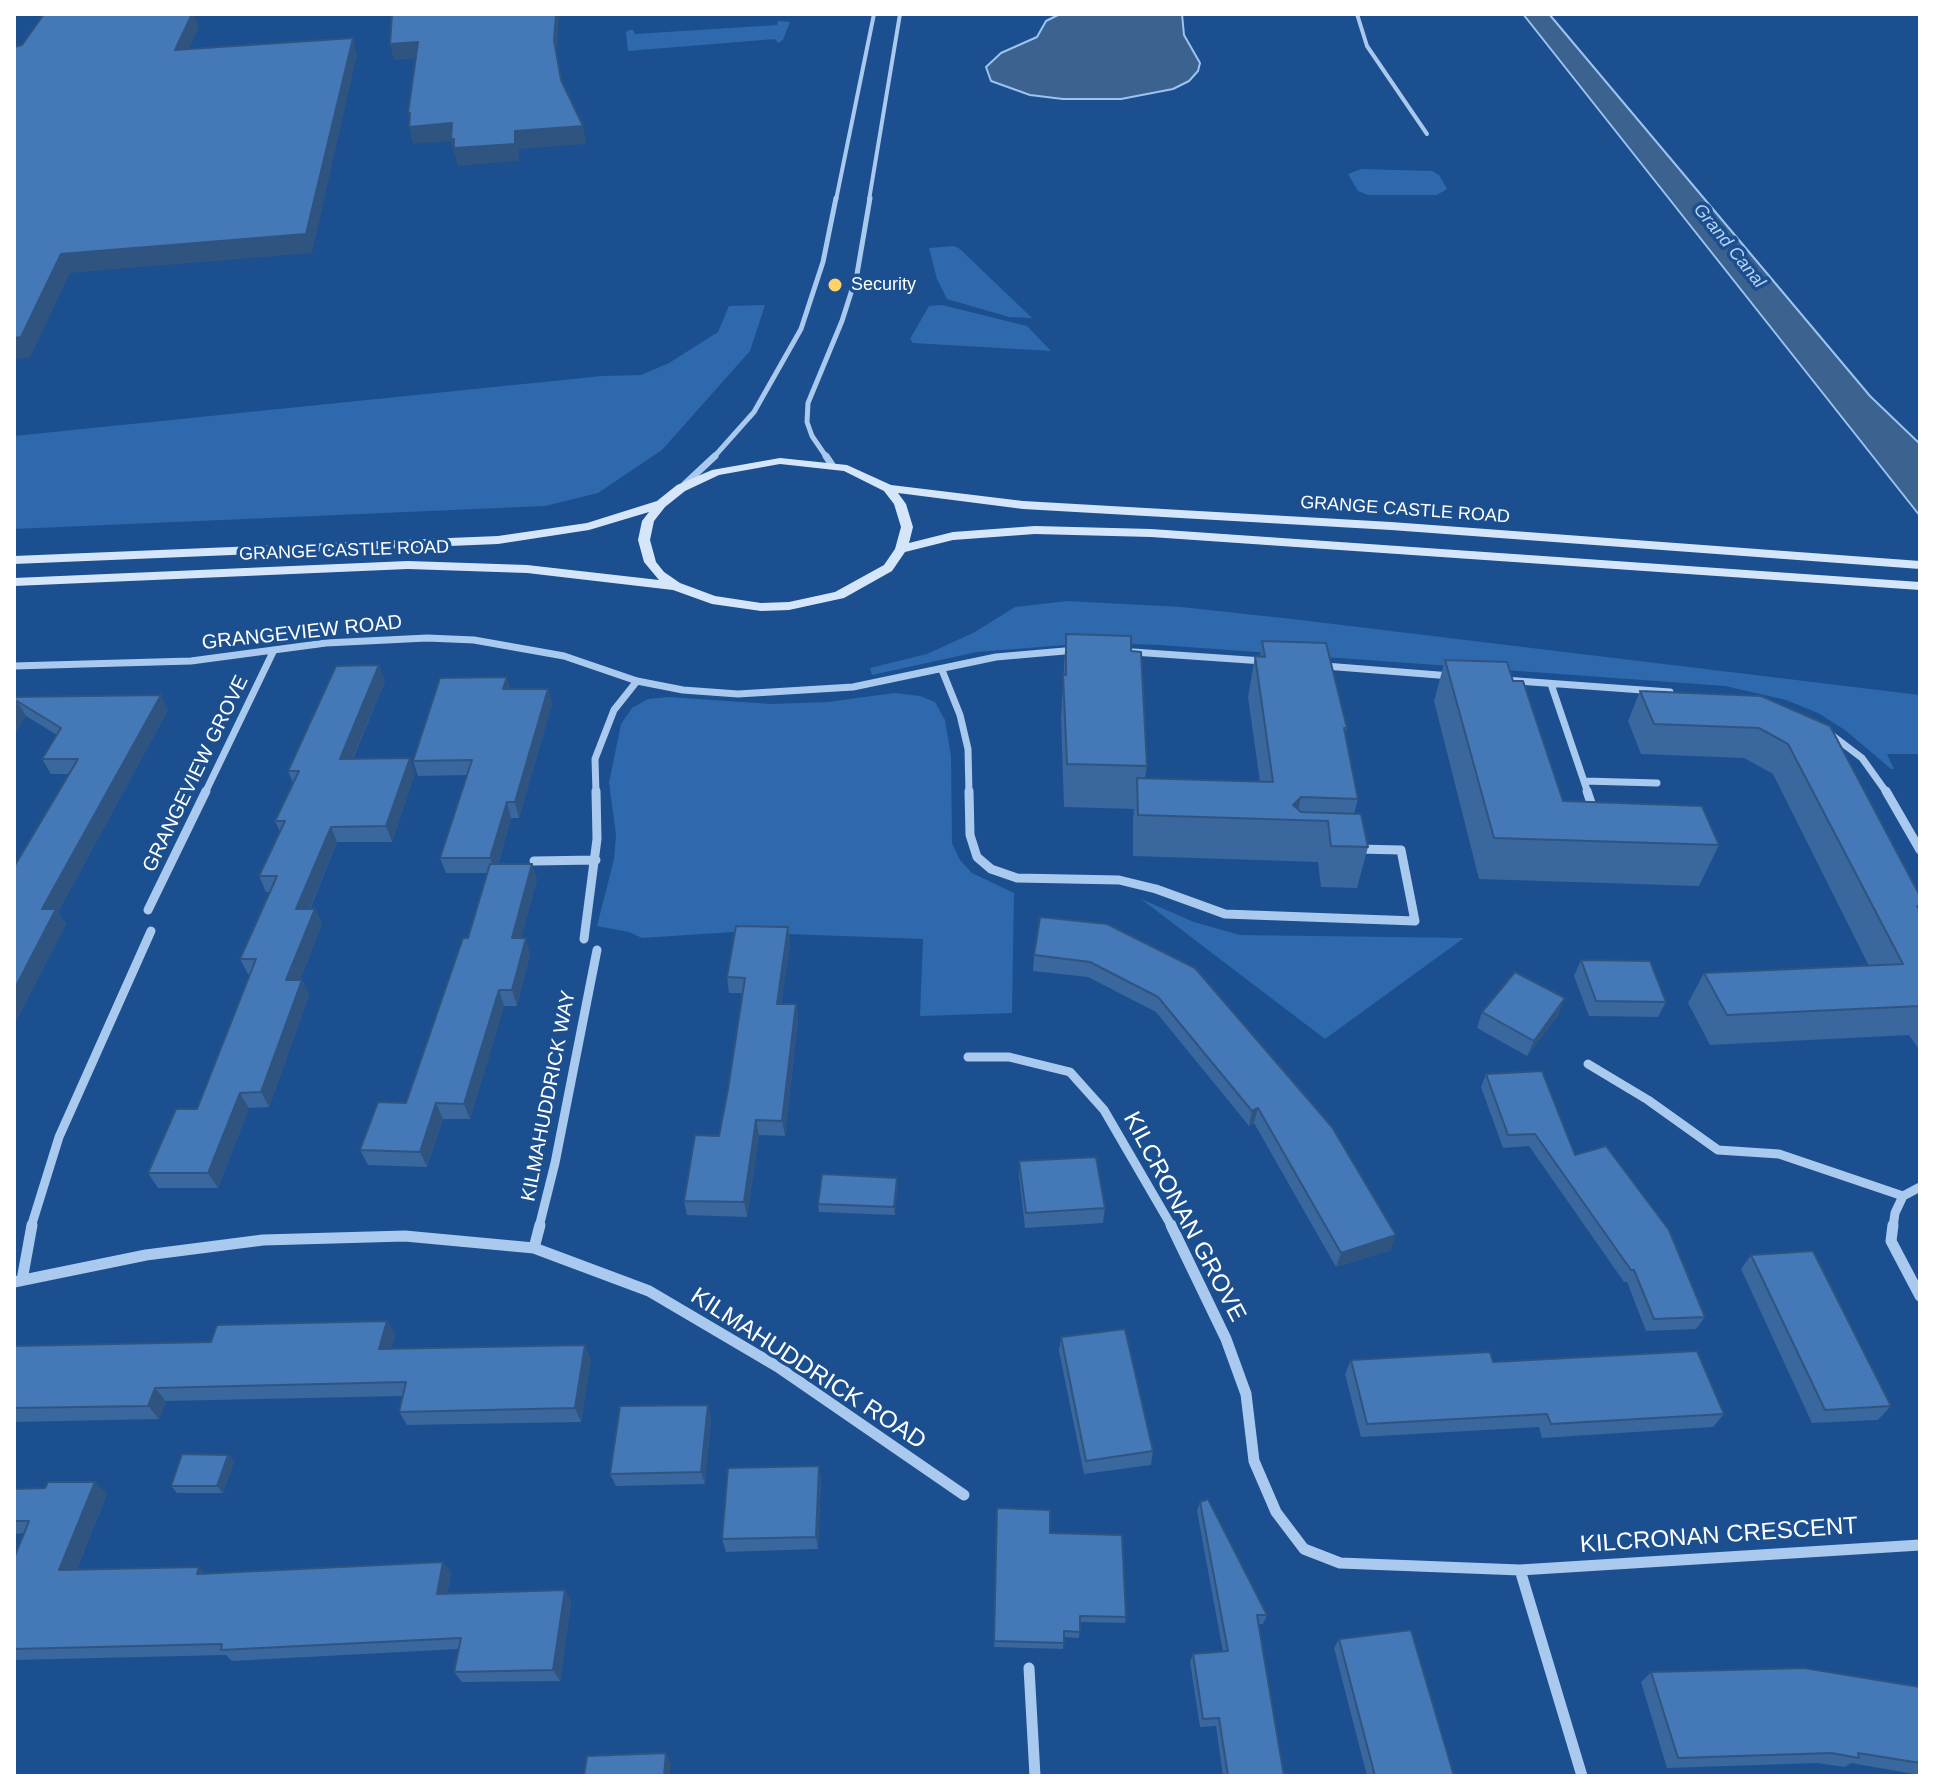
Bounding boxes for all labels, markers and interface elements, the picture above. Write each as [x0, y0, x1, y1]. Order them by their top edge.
water label: Grand Canal [1688, 200, 1770, 292]
place label: Security [851, 274, 916, 296]
marker: Security [826, 276, 844, 294]
street label: GRANGE CASTLE ROAD [1299, 492, 1511, 528]
street label: GRANGE CASTLE ROAD [239, 537, 449, 565]
street label: GRANGEVIEW ROAD [201, 611, 403, 655]
street label: GRANGEVIEW GROVE [138, 672, 254, 876]
street label: KILMAHUDDRICK WAY [517, 988, 581, 1204]
street label: KILCRONAN GROVE [1117, 1107, 1251, 1327]
street label: KILMAHUDDRICK ROAD [685, 1282, 931, 1456]
street label: KILCRONAN CRESCENT [1579, 1512, 1859, 1560]

